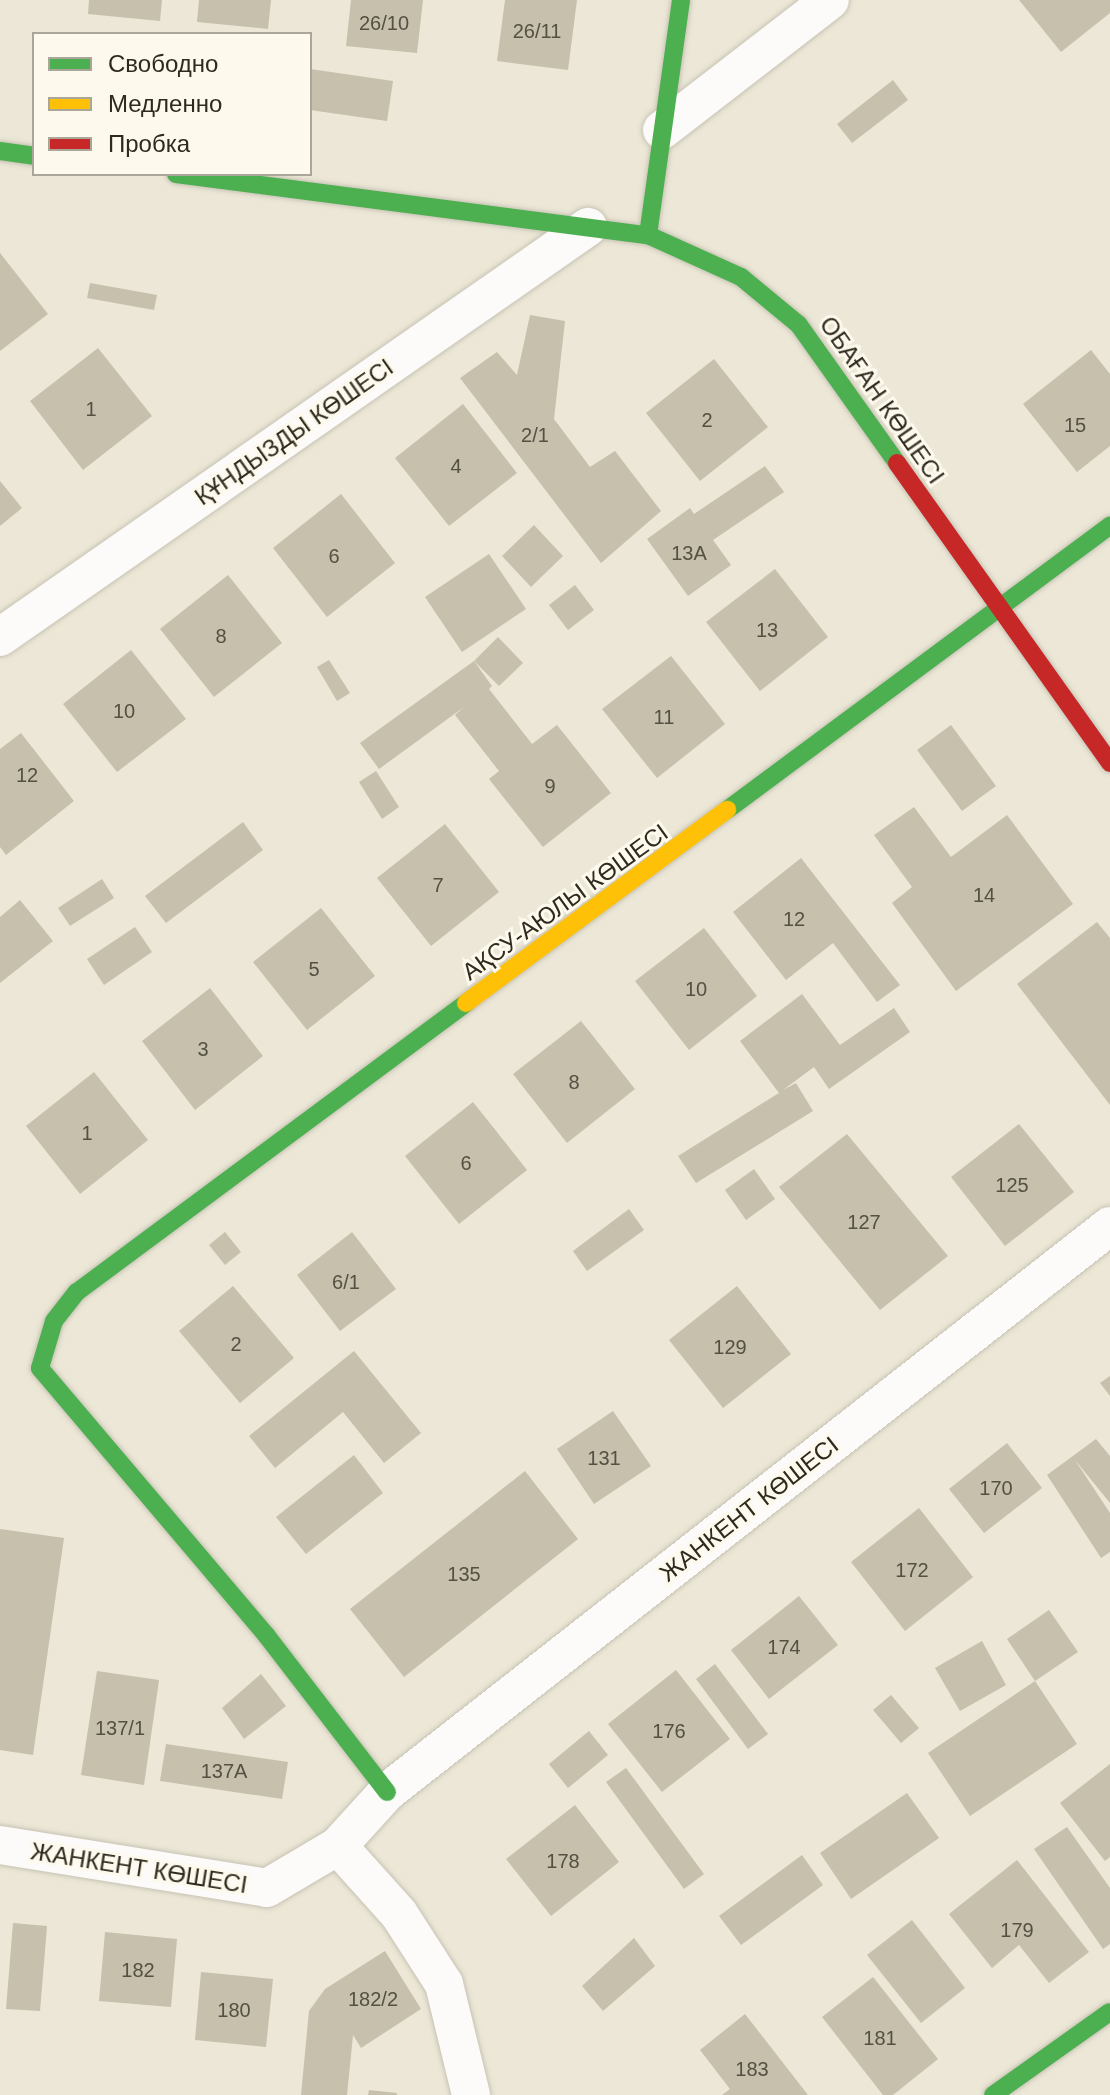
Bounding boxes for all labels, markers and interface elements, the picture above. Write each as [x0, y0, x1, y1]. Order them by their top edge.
house number: 26/10 [359, 11, 409, 35]
house number: 26/11 [513, 19, 561, 43]
legend [32, 32, 312, 176]
text: Свободно [108, 50, 218, 77]
text: Медленно [108, 90, 222, 117]
text: Пробка [108, 130, 190, 157]
street label: ОБАҒАН КӨШЕСІ [814, 311, 950, 489]
street label: ҚҰНДЫЗДЫ КӨШЕСІ [189, 353, 399, 511]
house number: 1 [85, 397, 97, 421]
house number: 2 [701, 408, 713, 432]
house number: 15 [1064, 413, 1086, 437]
house number: 2/1 [521, 423, 549, 447]
house number: 4 [450, 454, 462, 478]
house number: 13А [671, 541, 707, 565]
house number: 6 [328, 544, 340, 568]
house number: 13 [756, 618, 778, 642]
house number: 8 [215, 624, 227, 648]
house number: 10 [113, 699, 135, 723]
house number: 11 [654, 705, 674, 729]
house number: 12 [16, 763, 38, 787]
house number: 9 [544, 774, 556, 798]
street label: АҚСУ-АЮЛЫ КӨШЕСІ [457, 818, 673, 986]
house number: 7 [432, 873, 444, 897]
house number: 14 [973, 883, 995, 907]
house number: 12 [783, 907, 805, 931]
house number: 5 [308, 957, 320, 981]
house number: 10 [685, 977, 707, 1001]
house number: 3 [197, 1037, 209, 1061]
house number: 8 [568, 1070, 580, 1094]
house number: 1 [81, 1121, 93, 1145]
house number: 6 [460, 1151, 472, 1175]
house number: 125 [995, 1173, 1029, 1197]
house number: 127 [847, 1210, 881, 1234]
house number: 6/1 [332, 1270, 360, 1294]
house number: 2 [230, 1332, 242, 1356]
house number: 129 [713, 1335, 747, 1359]
street label: ЖАНКЕНТ КӨШЕСІ [654, 1430, 844, 1588]
house number: 131 [587, 1446, 621, 1470]
house number: 170 [979, 1476, 1013, 1500]
house number: 172 [895, 1558, 929, 1582]
house number: 135 [447, 1562, 481, 1586]
house number: 174 [767, 1635, 801, 1659]
house number: 137/1 [95, 1716, 145, 1740]
house number: 176 [652, 1719, 686, 1743]
house number: 137А [201, 1759, 247, 1783]
street label: ЖАНКЕНТ КӨШЕСІ [29, 1837, 249, 1899]
house number: 178 [546, 1849, 580, 1873]
house number: 179 [1000, 1918, 1034, 1942]
house number: 182 [121, 1958, 155, 1982]
house number: 182/2 [348, 1987, 398, 2011]
house number: 180 [217, 1998, 251, 2022]
house number: 181 [863, 2026, 897, 2050]
house number: 183 [735, 2057, 769, 2081]

